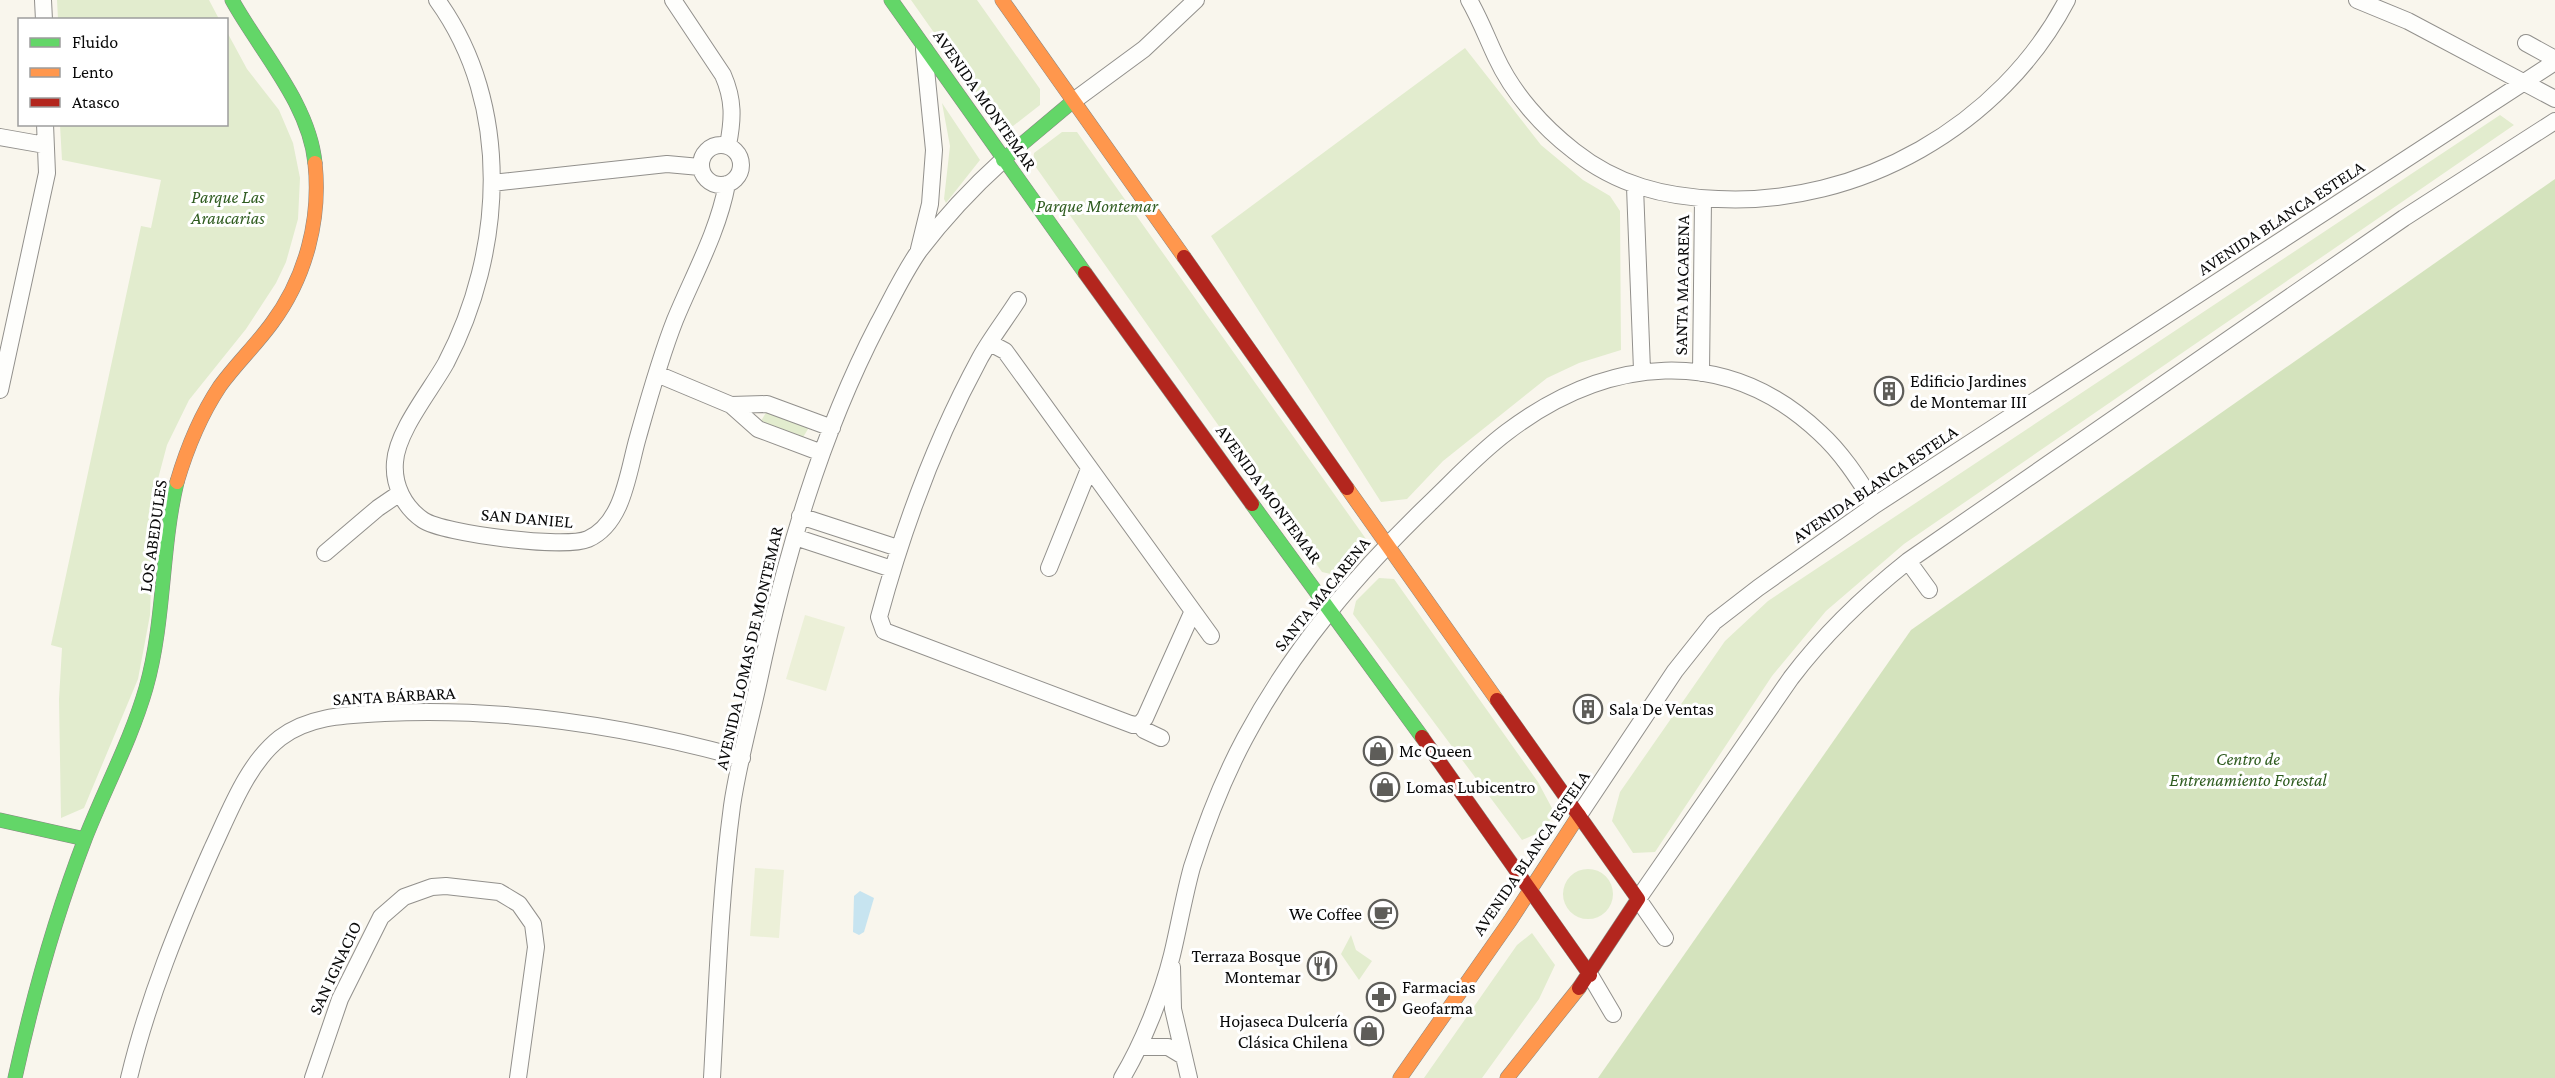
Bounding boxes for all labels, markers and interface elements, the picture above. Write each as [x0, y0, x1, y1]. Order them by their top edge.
legend [18, 18, 228, 126]
street label: AVENIDA MONTEMAR [929, 26, 1041, 175]
text: Fluido [72, 32, 118, 52]
text: Lento [72, 62, 113, 82]
text: Atasco [72, 92, 120, 112]
street label: AVENIDA BLANCA ESTELA [2194, 156, 2369, 279]
park label: Parque Las Araucarias [190, 187, 265, 228]
park label: Parque Montemar [1036, 196, 1159, 216]
street label: SANTA MACARENA [1671, 214, 1693, 356]
place label: Edificio Jardines de Montemar III [1910, 371, 2027, 412]
building icon: Edificio Jardines de Montemar III [1873, 375, 1905, 407]
street label: AVENIDA MONTEMAR [1212, 421, 1327, 568]
street label: AVENIDA BLANCA ESTELA [1789, 421, 1962, 547]
street label: LOS ABEDULES [135, 478, 171, 594]
street label: SAN DANIEL [480, 504, 574, 532]
street label: AVENIDA LOMAS DE MONTEMAR [711, 523, 787, 772]
street label: SANTA MACARENA [1270, 532, 1375, 655]
street label: SANTA BÁRBARA [332, 683, 457, 709]
building icon: Sala De Ventas [1572, 693, 1604, 725]
place label: Sala De Ventas [1609, 699, 1714, 719]
shop icon: Mc Queen [1362, 735, 1394, 767]
place label: Mc Queen [1399, 741, 1472, 761]
park label: Centro de Entrenamiento Forestal [2169, 749, 2327, 790]
street label: AVENIDA BLANCA ESTELA [1468, 766, 1594, 939]
shop icon: Lomas Lubicentro [1369, 771, 1401, 803]
place label: Lomas Lubicentro [1406, 777, 1535, 797]
cafe icon: We Coffee [1367, 898, 1399, 930]
place label: We Coffee [1289, 904, 1362, 924]
street label: SAN IGNACIO [305, 918, 365, 1018]
place label: Terraza Bosque Montemar [1191, 946, 1302, 987]
restaurant icon: Terraza Bosque Montemar [1306, 950, 1338, 982]
place label: Farmacias Geofarma [1402, 977, 1476, 1018]
pharmacy icon: Farmacias Geofarma [1365, 981, 1397, 1013]
place label: Hojaseca Dulcería Clásica Chilena [1219, 1011, 1348, 1052]
shop icon: Hojaseca Dulcería Clásica Chilena [1353, 1015, 1385, 1047]

